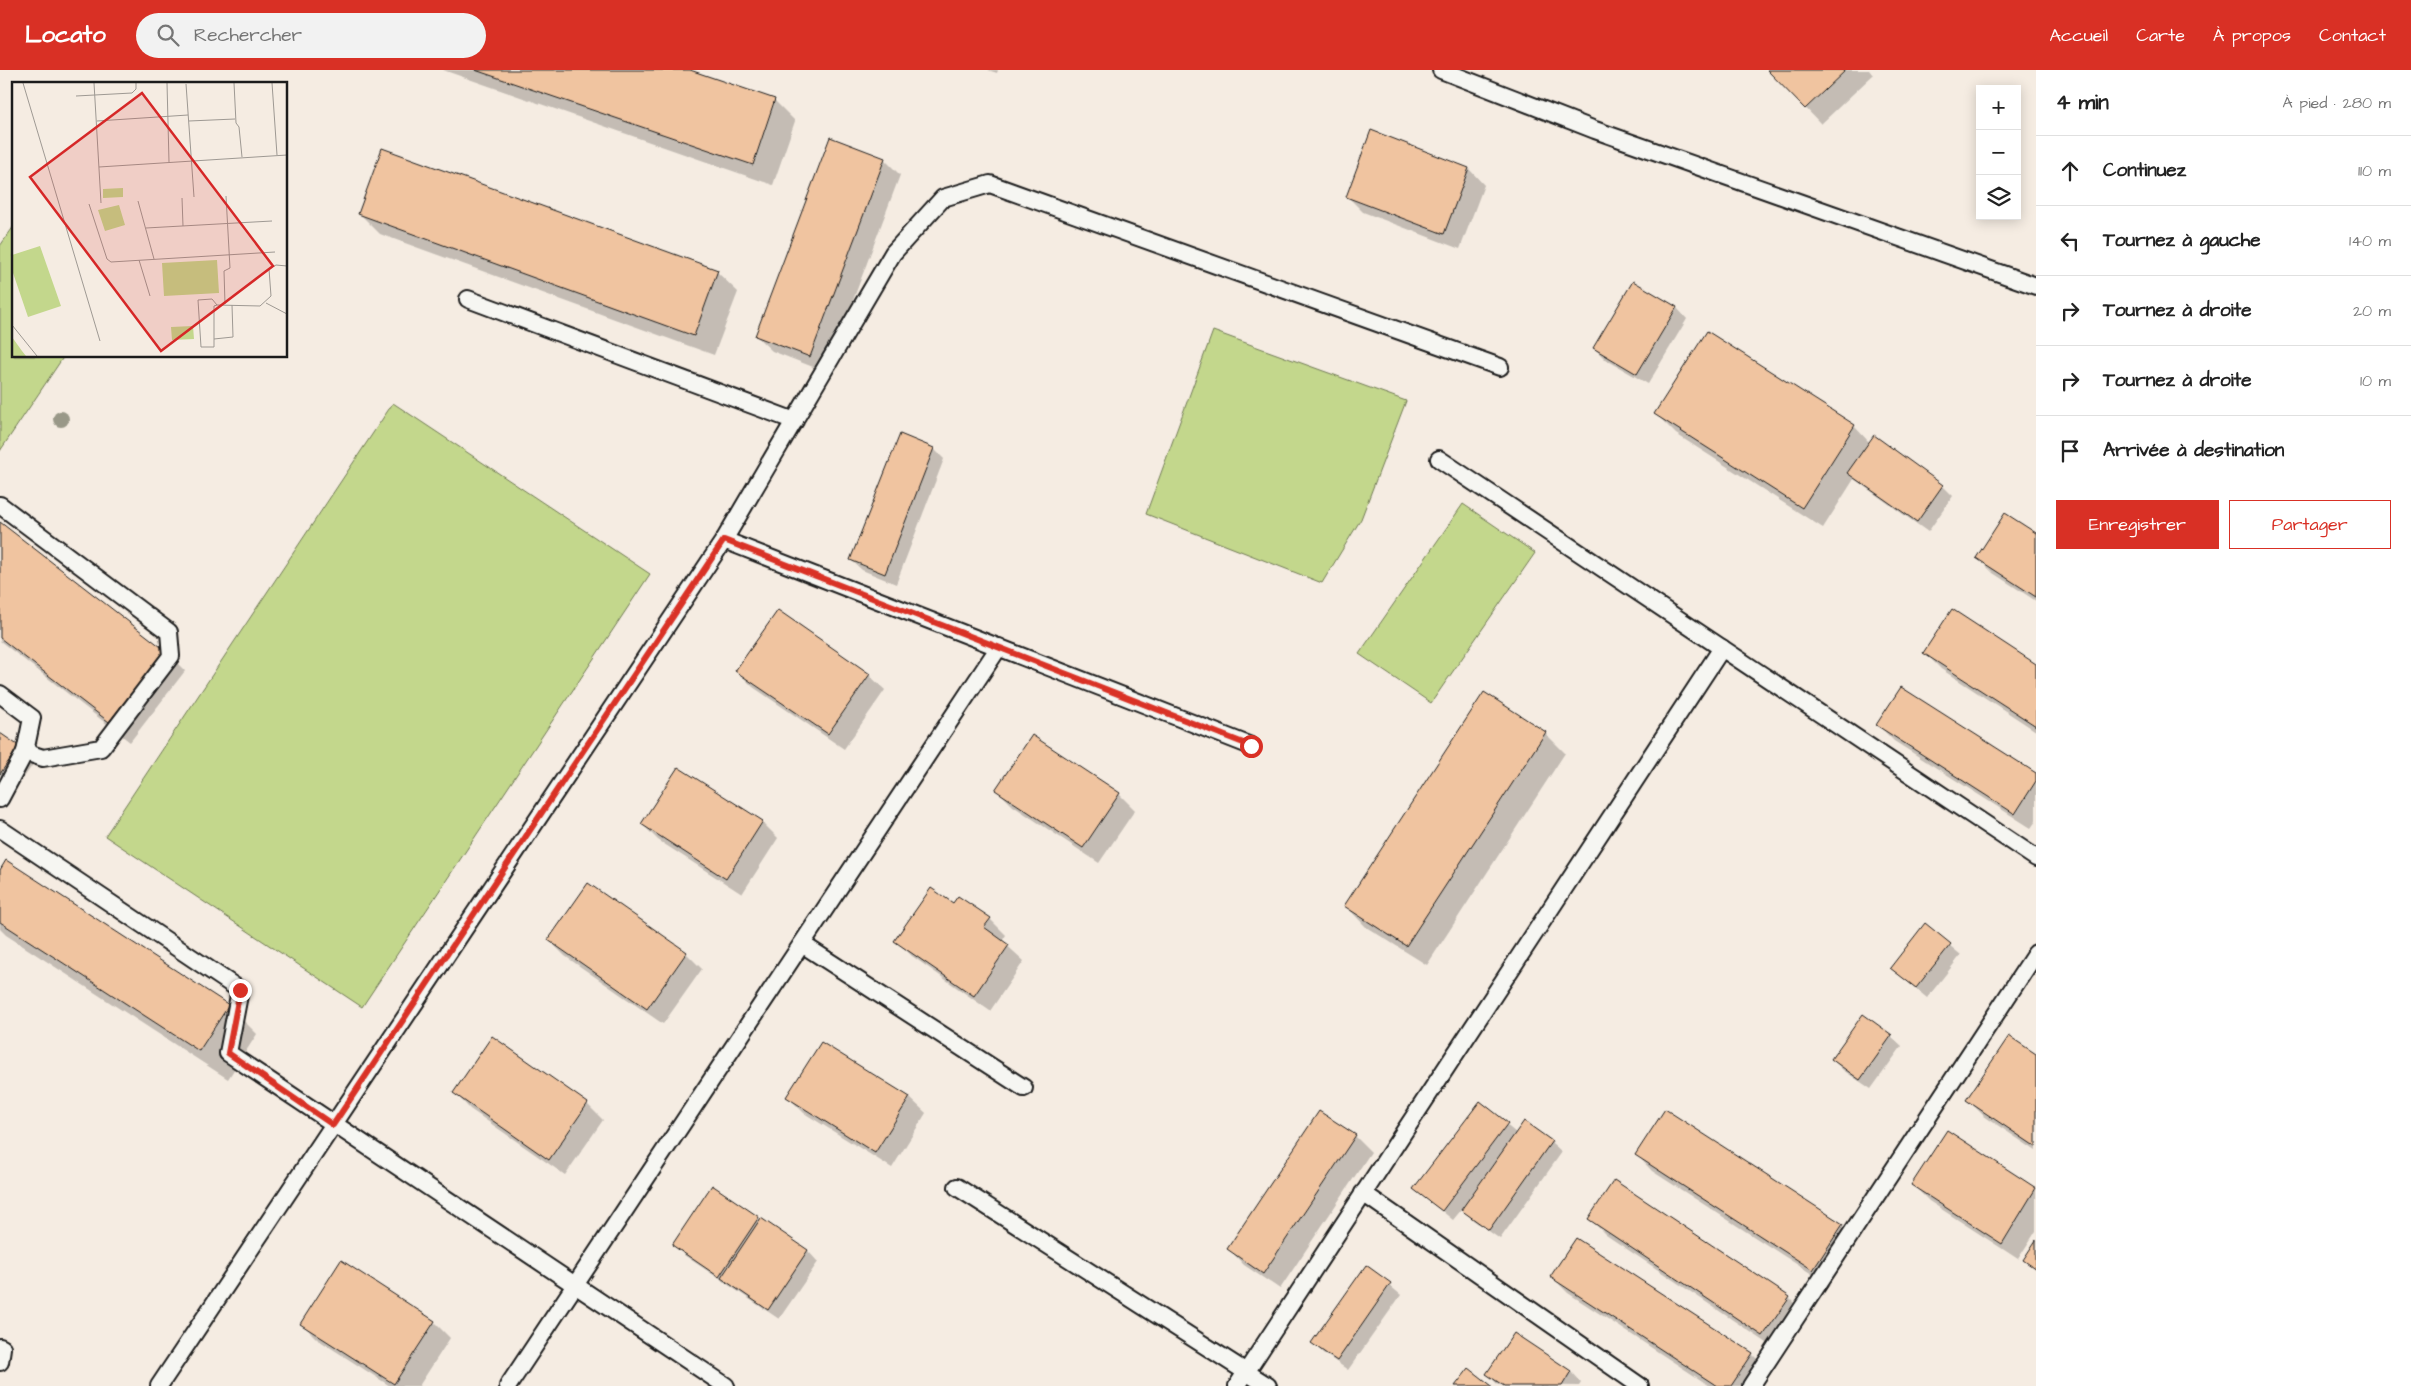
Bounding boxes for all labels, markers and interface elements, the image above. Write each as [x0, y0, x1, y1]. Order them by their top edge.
search box [136, 13, 486, 58]
text: Locato [25, 18, 106, 52]
icon: search [154, 21, 182, 49]
text: Rechercher [194, 22, 302, 49]
text: Accueil [2049, 23, 2108, 48]
text: Carte [2136, 23, 2185, 48]
text: À propos [2213, 23, 2291, 48]
text: Contact [2319, 23, 2386, 48]
inset map [12, 82, 288, 358]
map controls [1976, 85, 2021, 220]
button: + [1976, 85, 2021, 130]
text: 4 min [2056, 88, 2109, 117]
text: À pied · 280 m [2283, 92, 2391, 114]
button: − [1976, 130, 2021, 175]
icon: ahead [2056, 157, 2084, 185]
text: Continuez [2103, 157, 2186, 184]
text: 110 m [2358, 160, 2391, 182]
button: layers [1976, 175, 2021, 220]
icon: left [2056, 227, 2084, 255]
text: Tournez à gauche [2103, 227, 2261, 254]
text: 140 m [2349, 230, 2391, 252]
icon: right [2056, 297, 2084, 325]
text: Tournez à droite [2103, 297, 2251, 324]
text: 20 m [2353, 300, 2391, 322]
icon: right [2056, 367, 2084, 395]
text: Tournez à droite [2103, 367, 2251, 394]
text: 10 m [2360, 370, 2391, 392]
icon: arrive [2056, 437, 2084, 465]
text: Arrivée à destination [2103, 437, 2284, 464]
button: Enregistrer [2056, 500, 2219, 549]
button: Partager [2229, 500, 2391, 549]
route start [1240, 735, 1263, 758]
route end [229, 979, 252, 1002]

